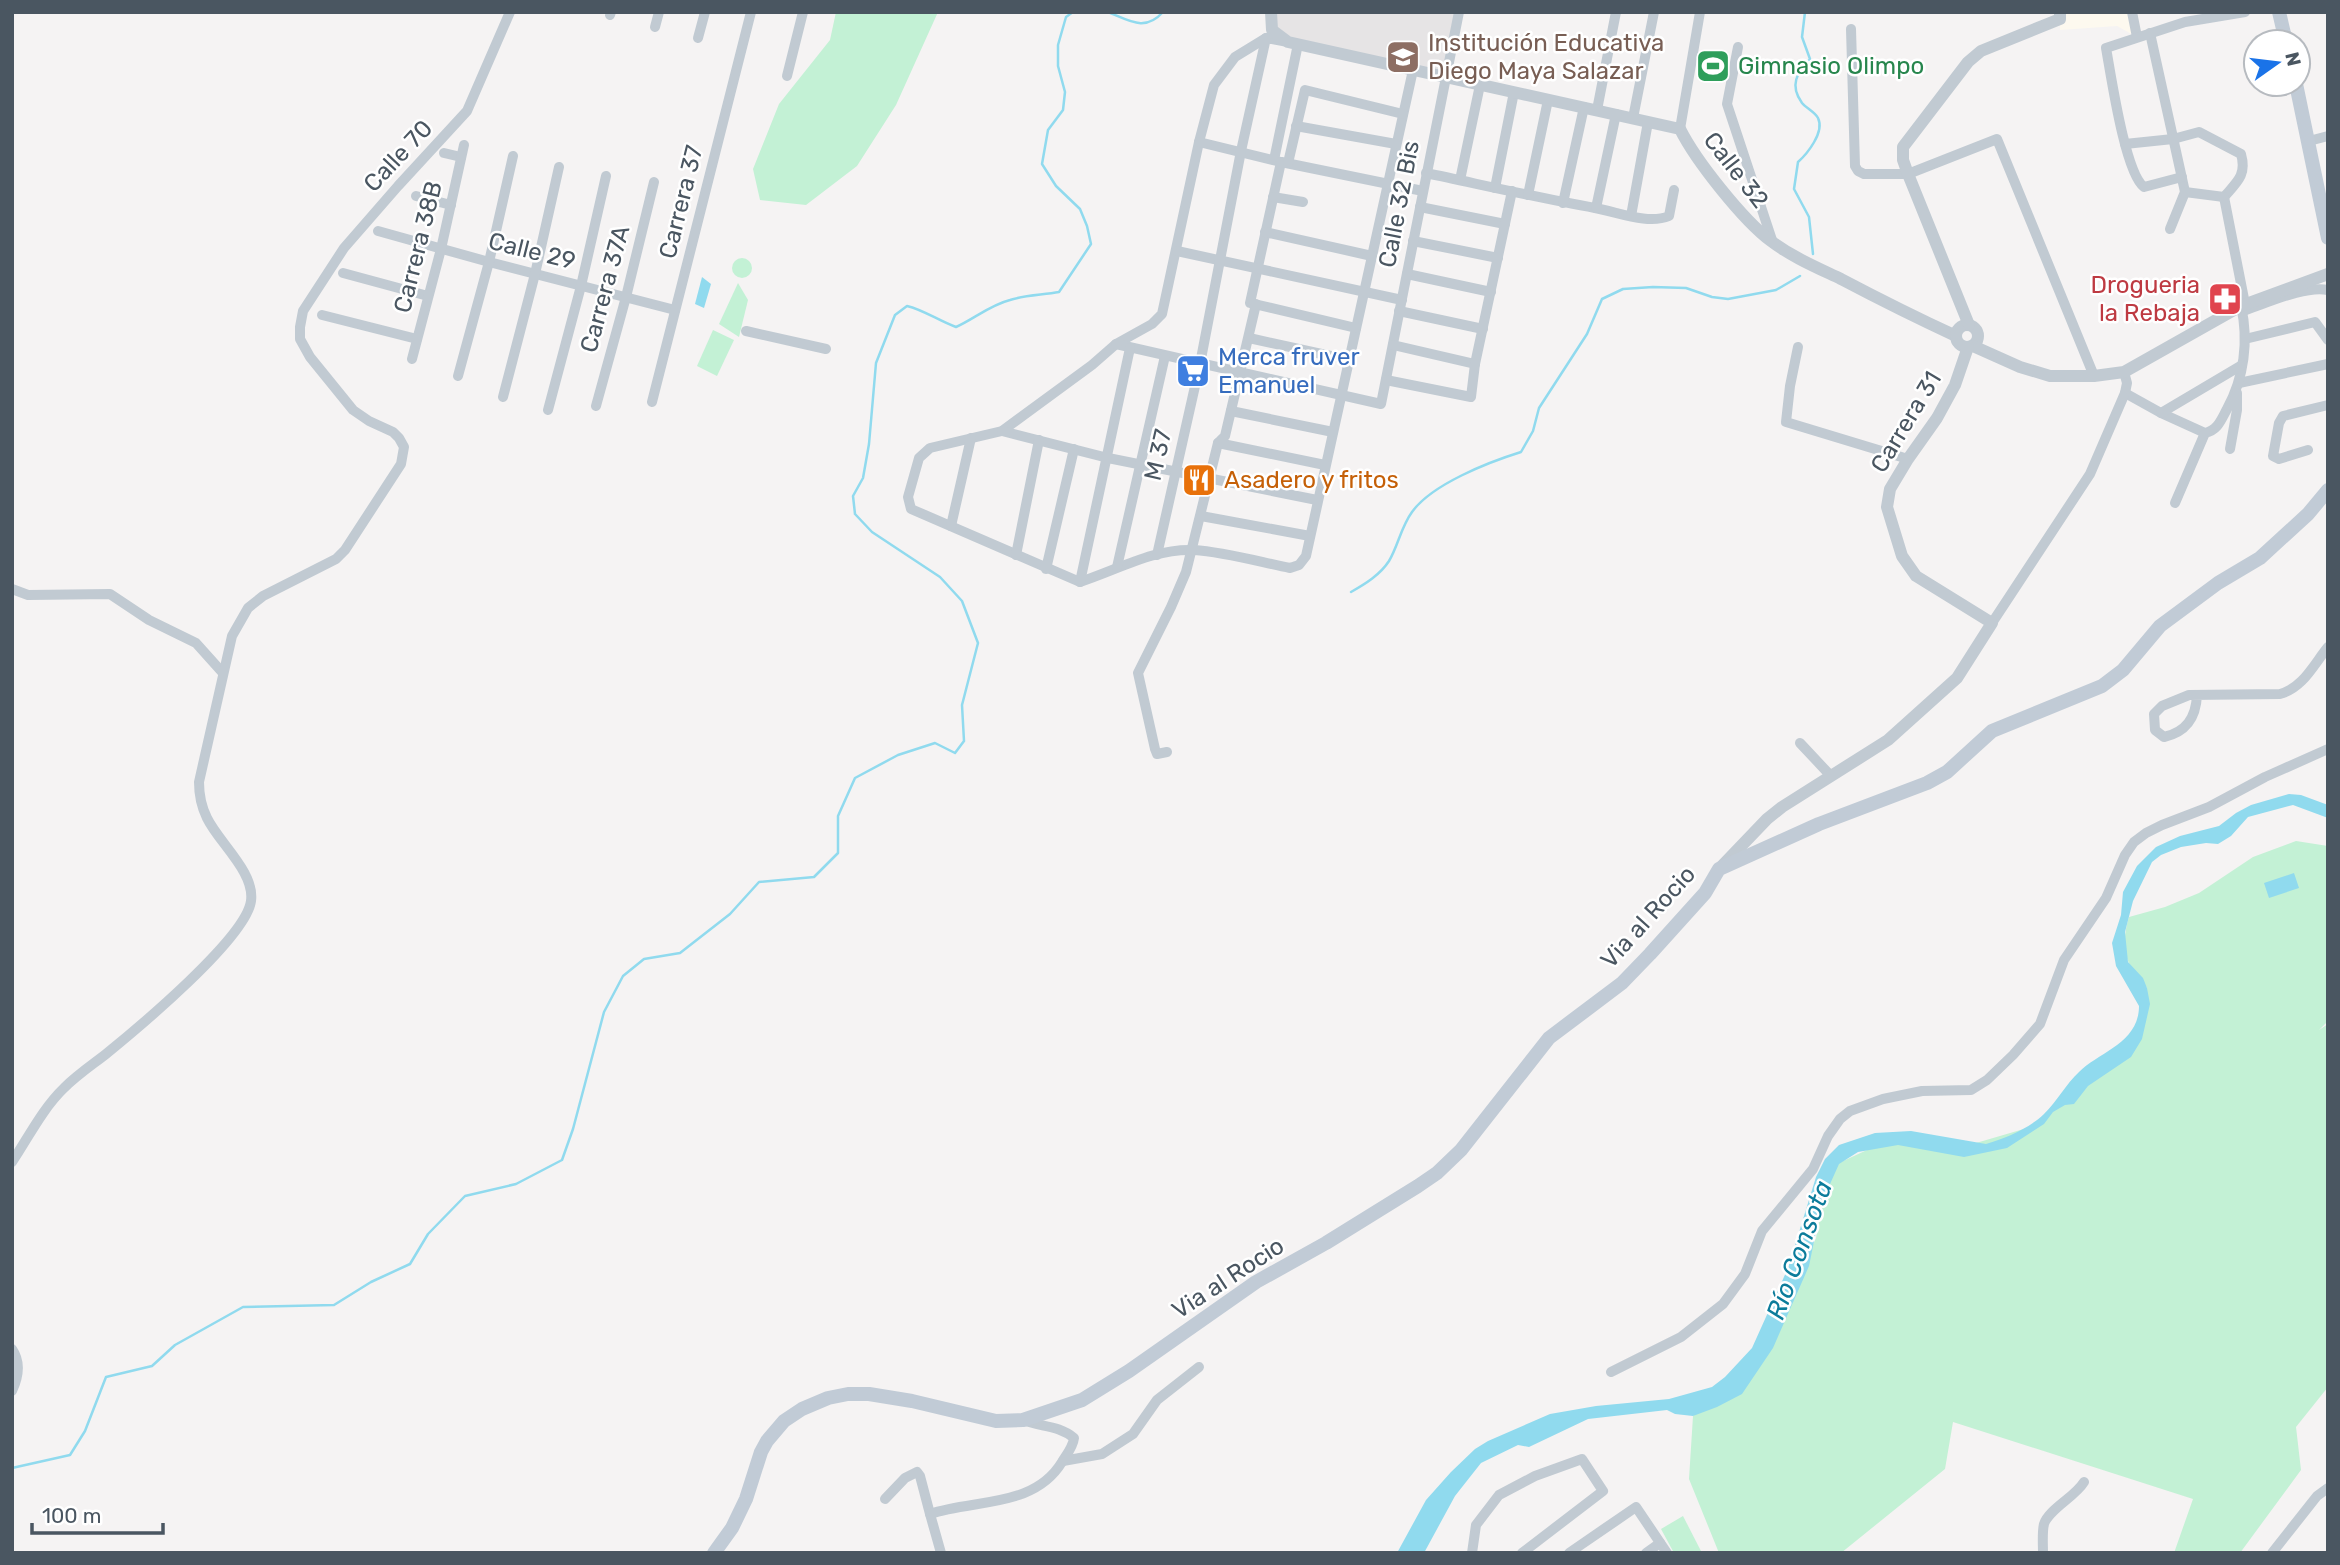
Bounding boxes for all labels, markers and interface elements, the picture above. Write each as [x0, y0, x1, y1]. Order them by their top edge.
north arrow [2242, 28, 2312, 98]
place label: Institución Educativa Diego Maya Salazar [1428, 29, 1664, 85]
school or university icon: Institución Educativa Diego Maya Salazar [1384, 38, 1422, 76]
sports icon: Gimnasio Olimpo [1694, 47, 1732, 85]
text: N [2280, 50, 2306, 68]
place label: Gimnasio Olimpo [1738, 52, 1924, 80]
street label: Calle 70 [358, 114, 438, 198]
street label: Calle 32 [1698, 126, 1774, 214]
street label: Calle 32 Bis [1373, 138, 1425, 270]
street label: Carrera 37 [653, 143, 709, 261]
street label: Carrera 38B [388, 178, 448, 316]
street label: Carrera 37A [575, 222, 635, 356]
street label: Calle 29 [486, 227, 578, 275]
place label: Drogueria la Rebaja [2090, 271, 2200, 327]
pharmacy icon: Drogueria la Rebaja [2206, 280, 2244, 318]
place label: Merca fruver Emanuel [1218, 343, 1360, 399]
supermarket icon: Merca fruver Emanuel [1174, 352, 1212, 390]
street label: Carrera 31 [1865, 366, 1947, 478]
street label: M 37 [1139, 427, 1177, 483]
restaurant icon: Asadero y fritos [1180, 461, 1218, 499]
place label: Asadero y fritos [1224, 466, 1399, 494]
street label: Via al Rocio [1595, 860, 1701, 974]
water label: Río Consota [1760, 1176, 1839, 1324]
street label: Via al Rocio [1167, 1231, 1289, 1325]
scale bar [32, 1492, 163, 1536]
text: 100 m [42, 1503, 101, 1528]

